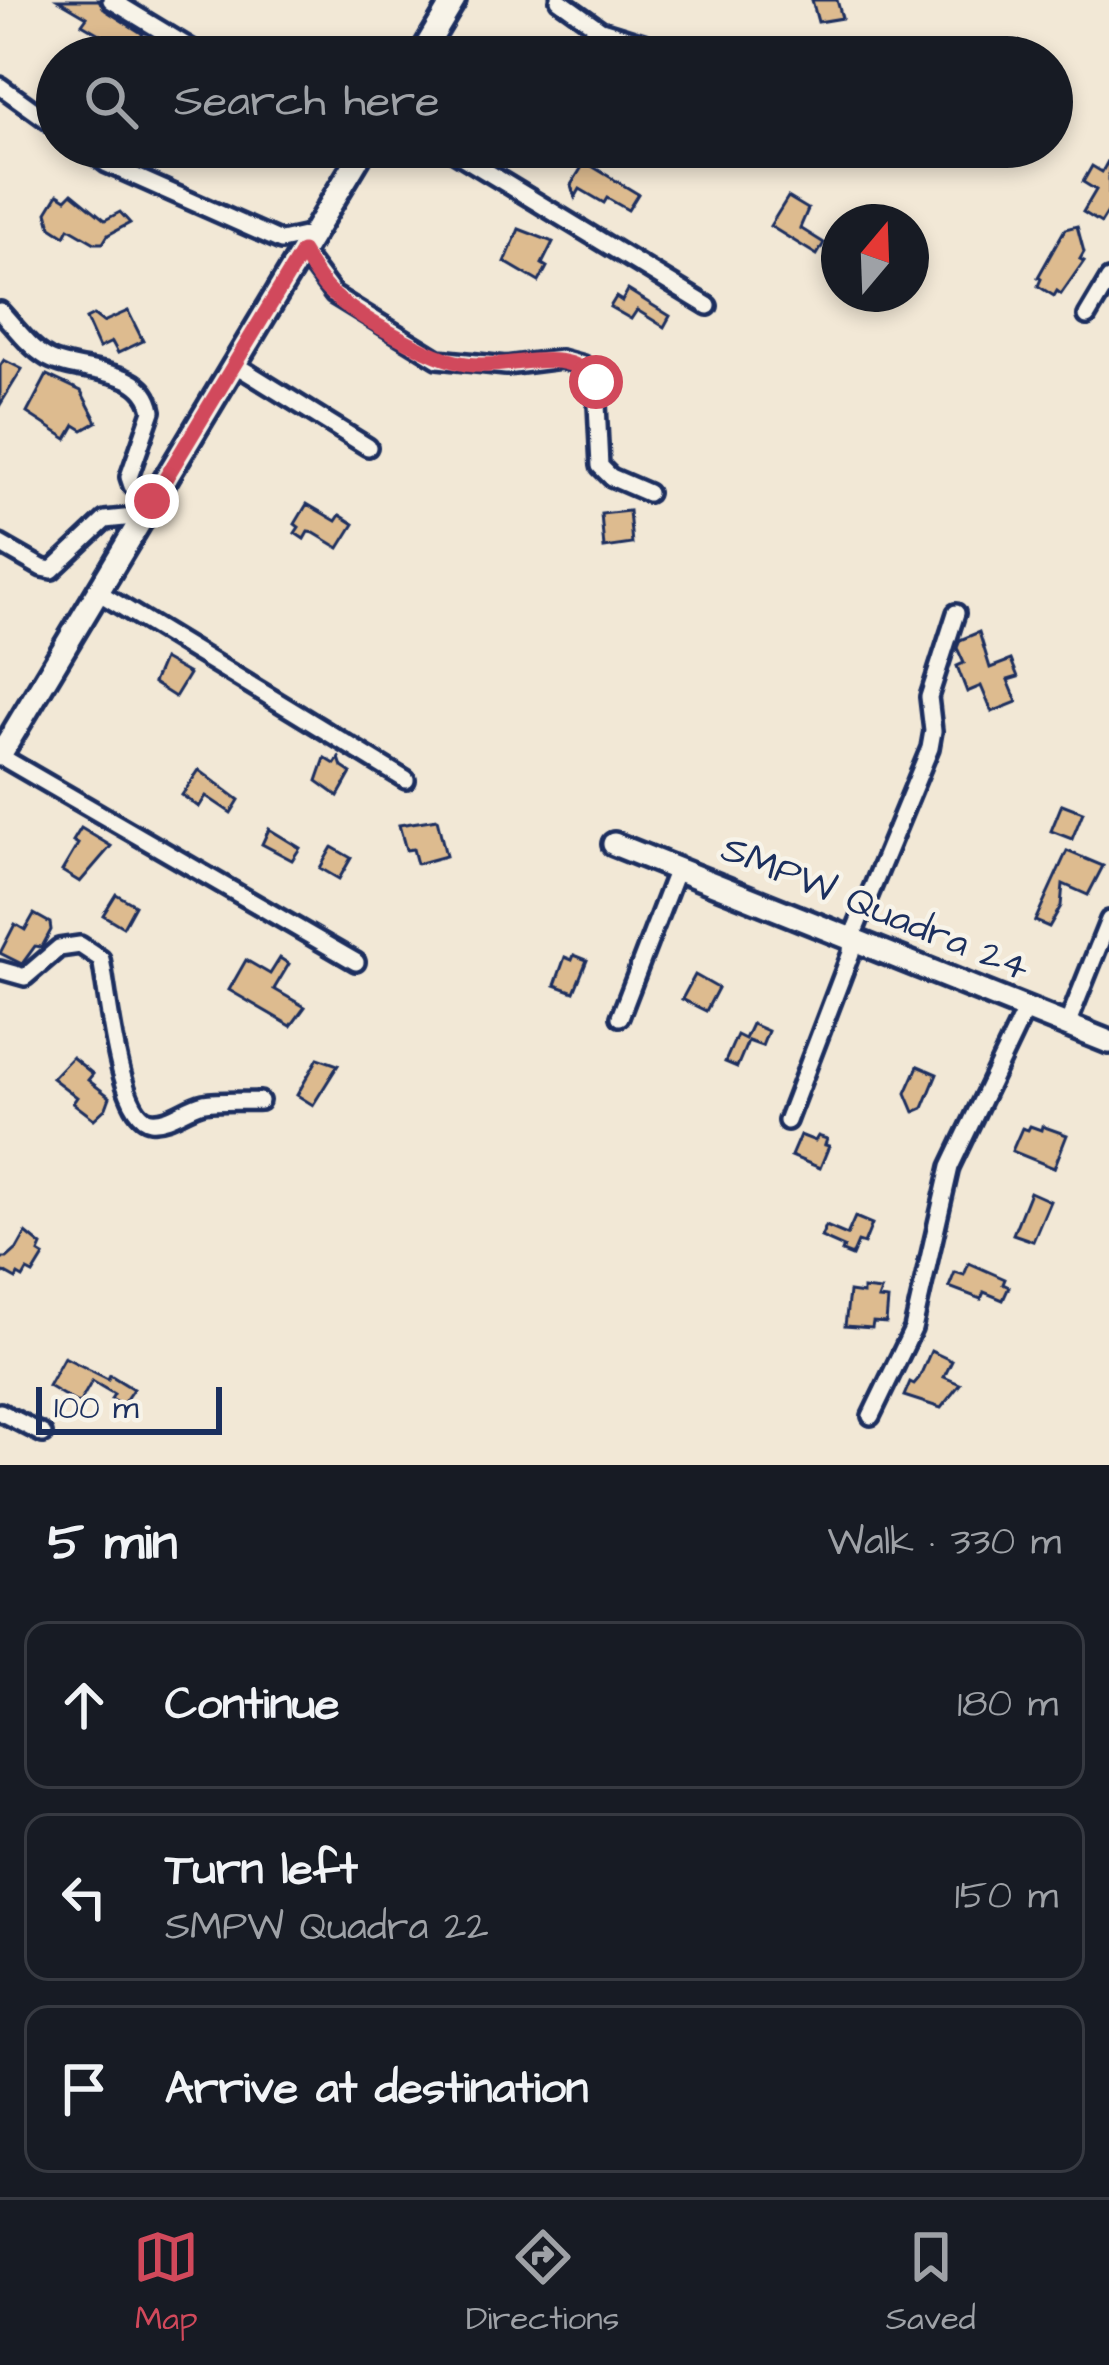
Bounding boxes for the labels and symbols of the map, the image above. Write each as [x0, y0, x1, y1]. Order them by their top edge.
north arrow [821, 204, 929, 312]
route start [569, 355, 623, 409]
route end [125, 474, 179, 528]
street label: SMPW Quadra 24 [713, 823, 1037, 995]
scale bar [36, 1381, 222, 1434]

